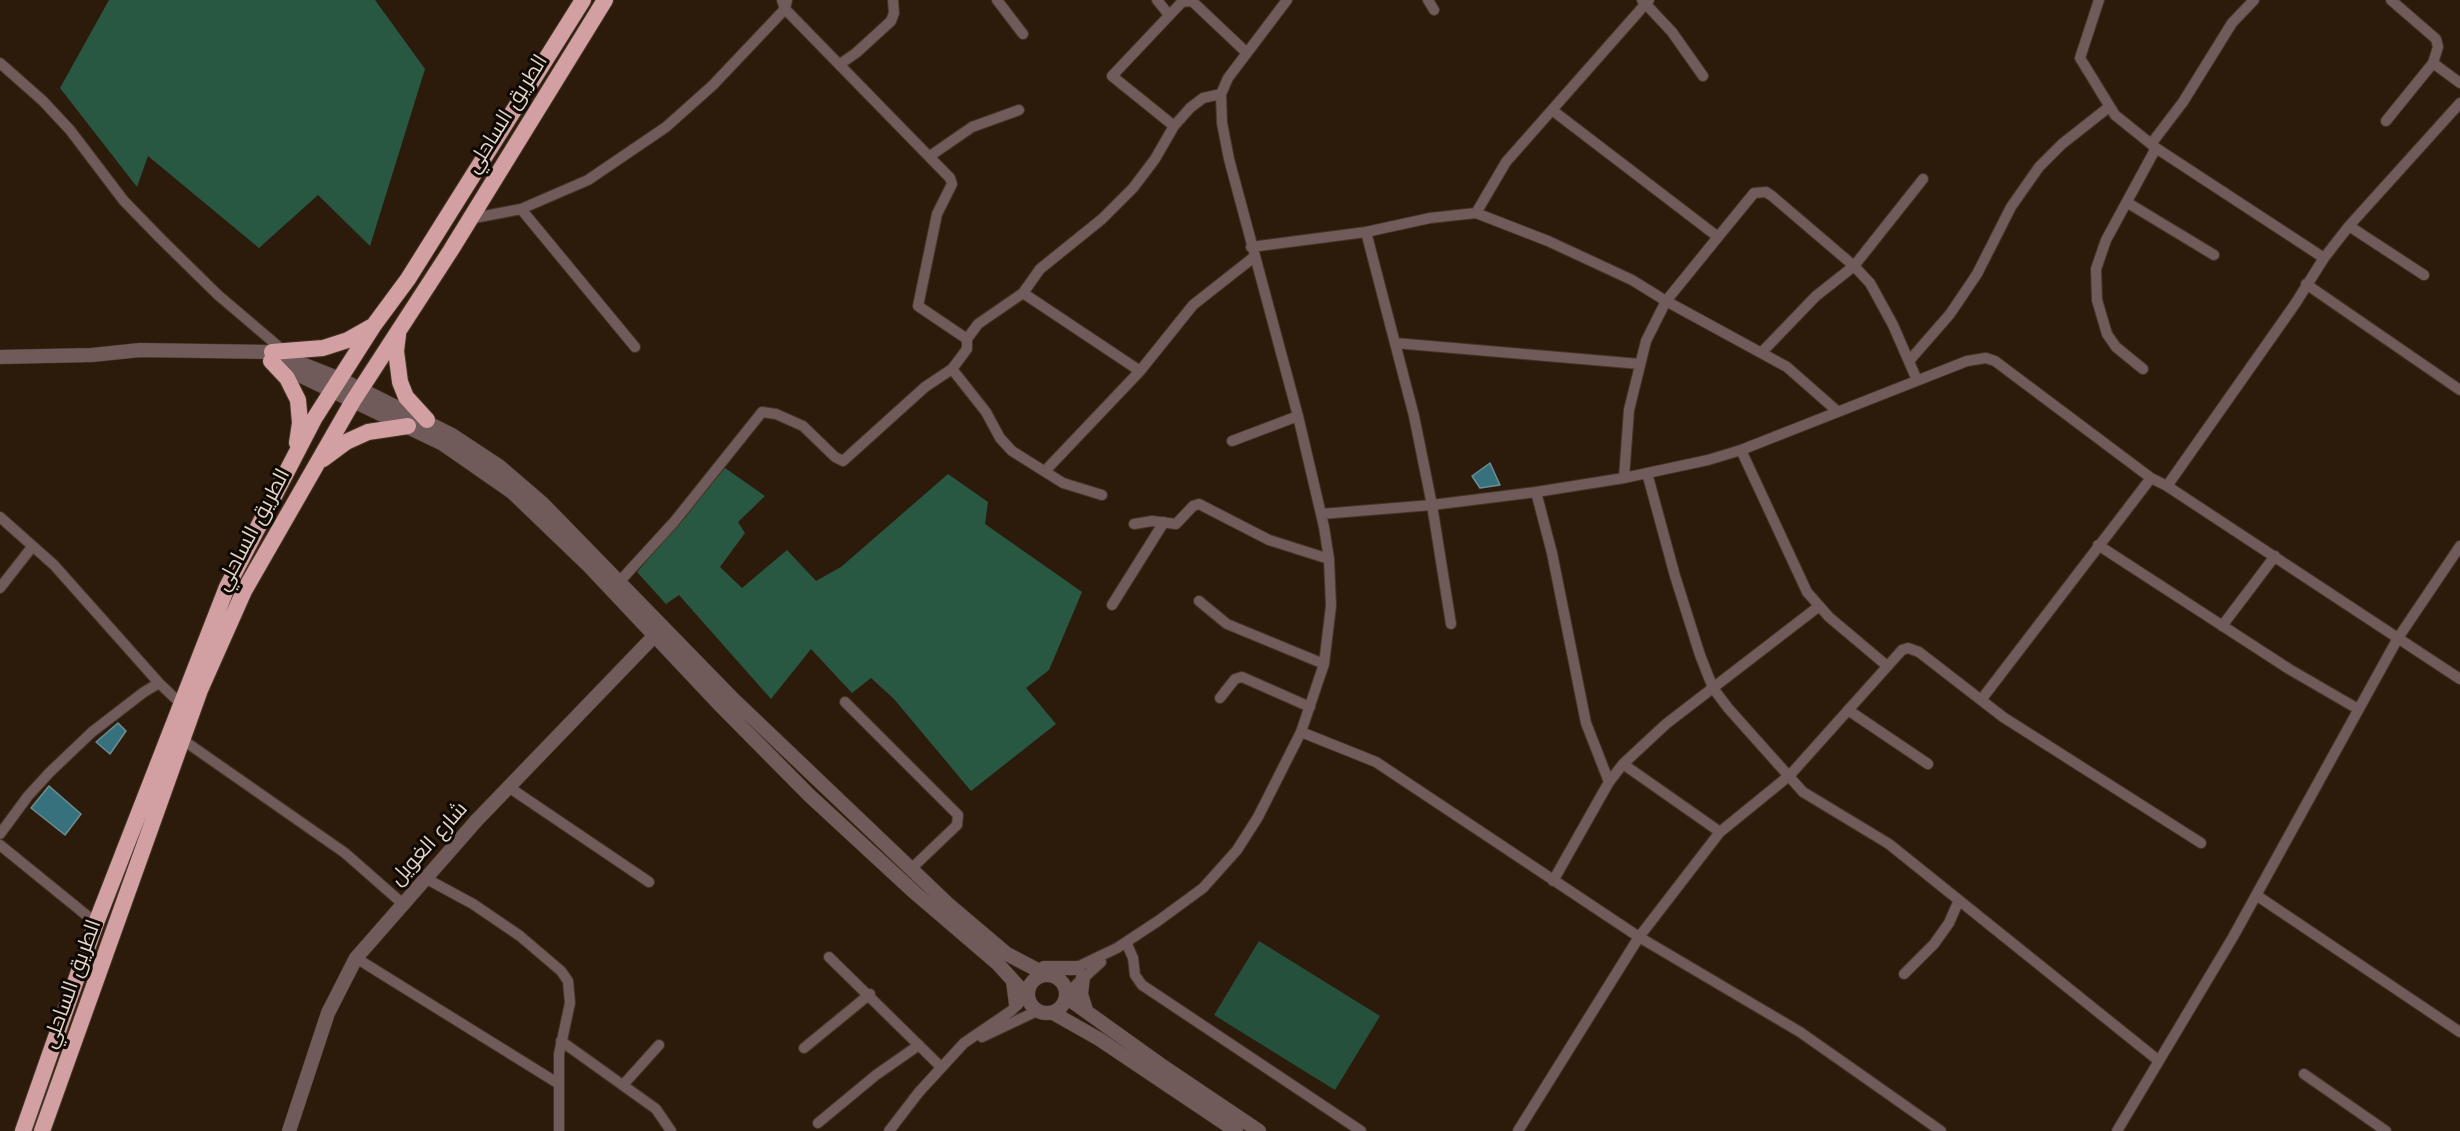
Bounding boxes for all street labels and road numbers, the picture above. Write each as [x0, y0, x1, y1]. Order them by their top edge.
street label: الطريق الساحلي [461, 50, 553, 178]
street label: الطريق الساحلي [210, 464, 296, 596]
street label: شارع الغويل [385, 797, 473, 891]
street label: الطريق الساحلي [37, 916, 107, 1052]

